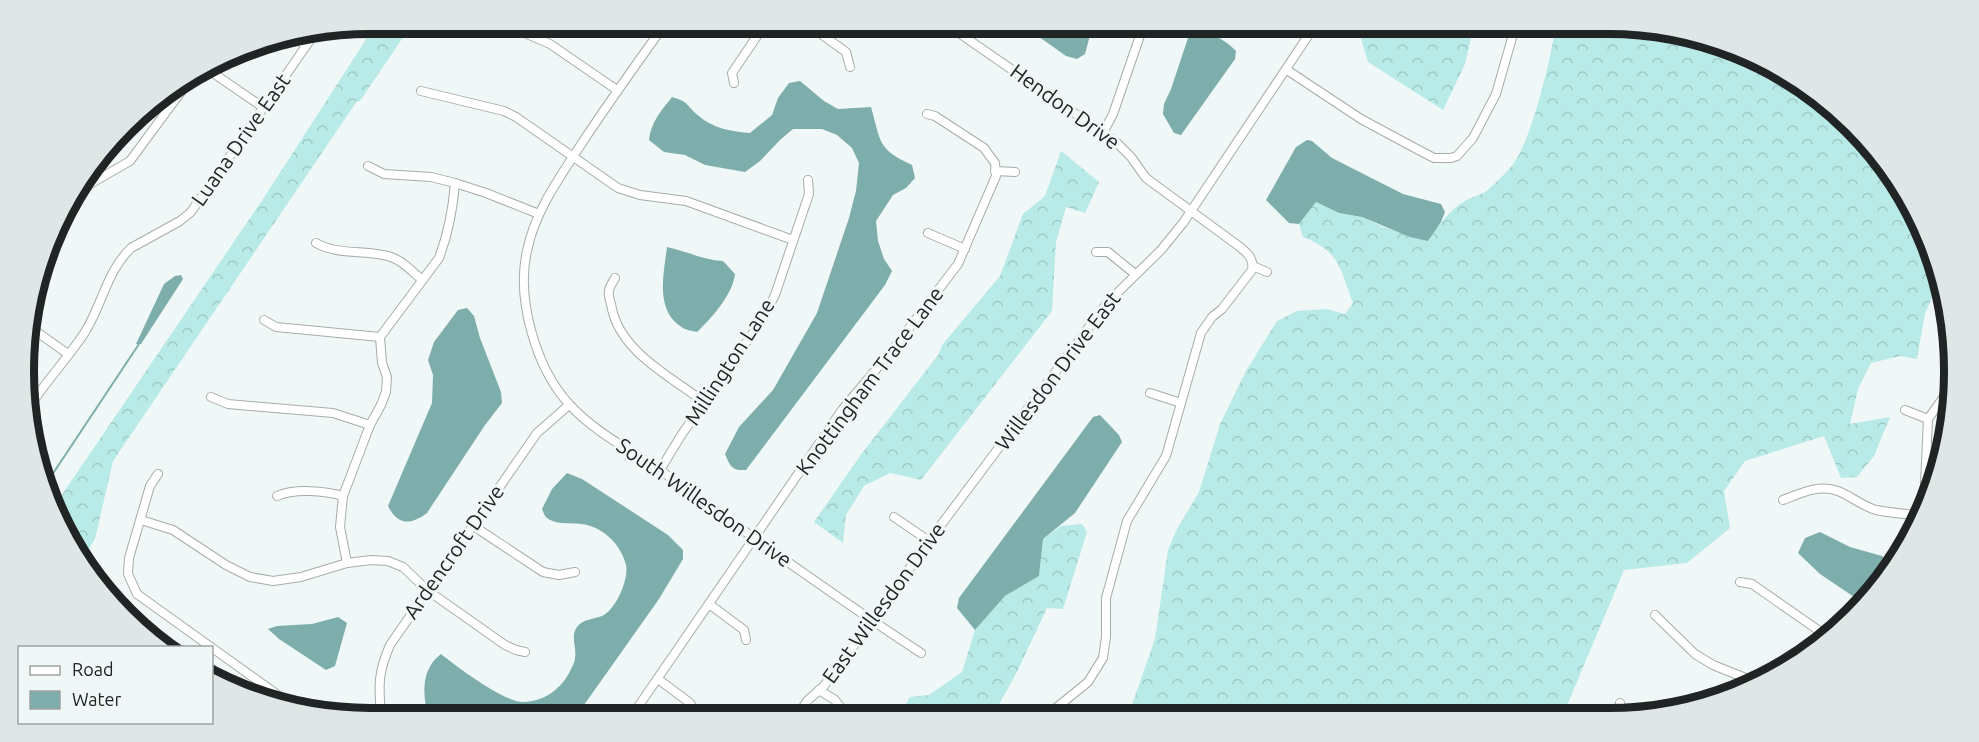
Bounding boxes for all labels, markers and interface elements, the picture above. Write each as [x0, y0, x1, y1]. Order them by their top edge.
street label: Hendon Drive [1006, 59, 1125, 154]
street label: Luana Drive East [186, 69, 295, 210]
street label: Knottingham Trace Lane [791, 282, 948, 479]
street label: Willesdon Drive East [990, 286, 1125, 454]
street label: Millington Lane [679, 294, 779, 429]
street label: South Willesdon Drive [612, 433, 797, 572]
street label: Ardencroft Drive [398, 480, 508, 623]
street label: East Willesdon Drive [817, 518, 949, 687]
legend [18, 646, 213, 724]
text: Road [72, 659, 114, 679]
text: Water [72, 689, 122, 709]

